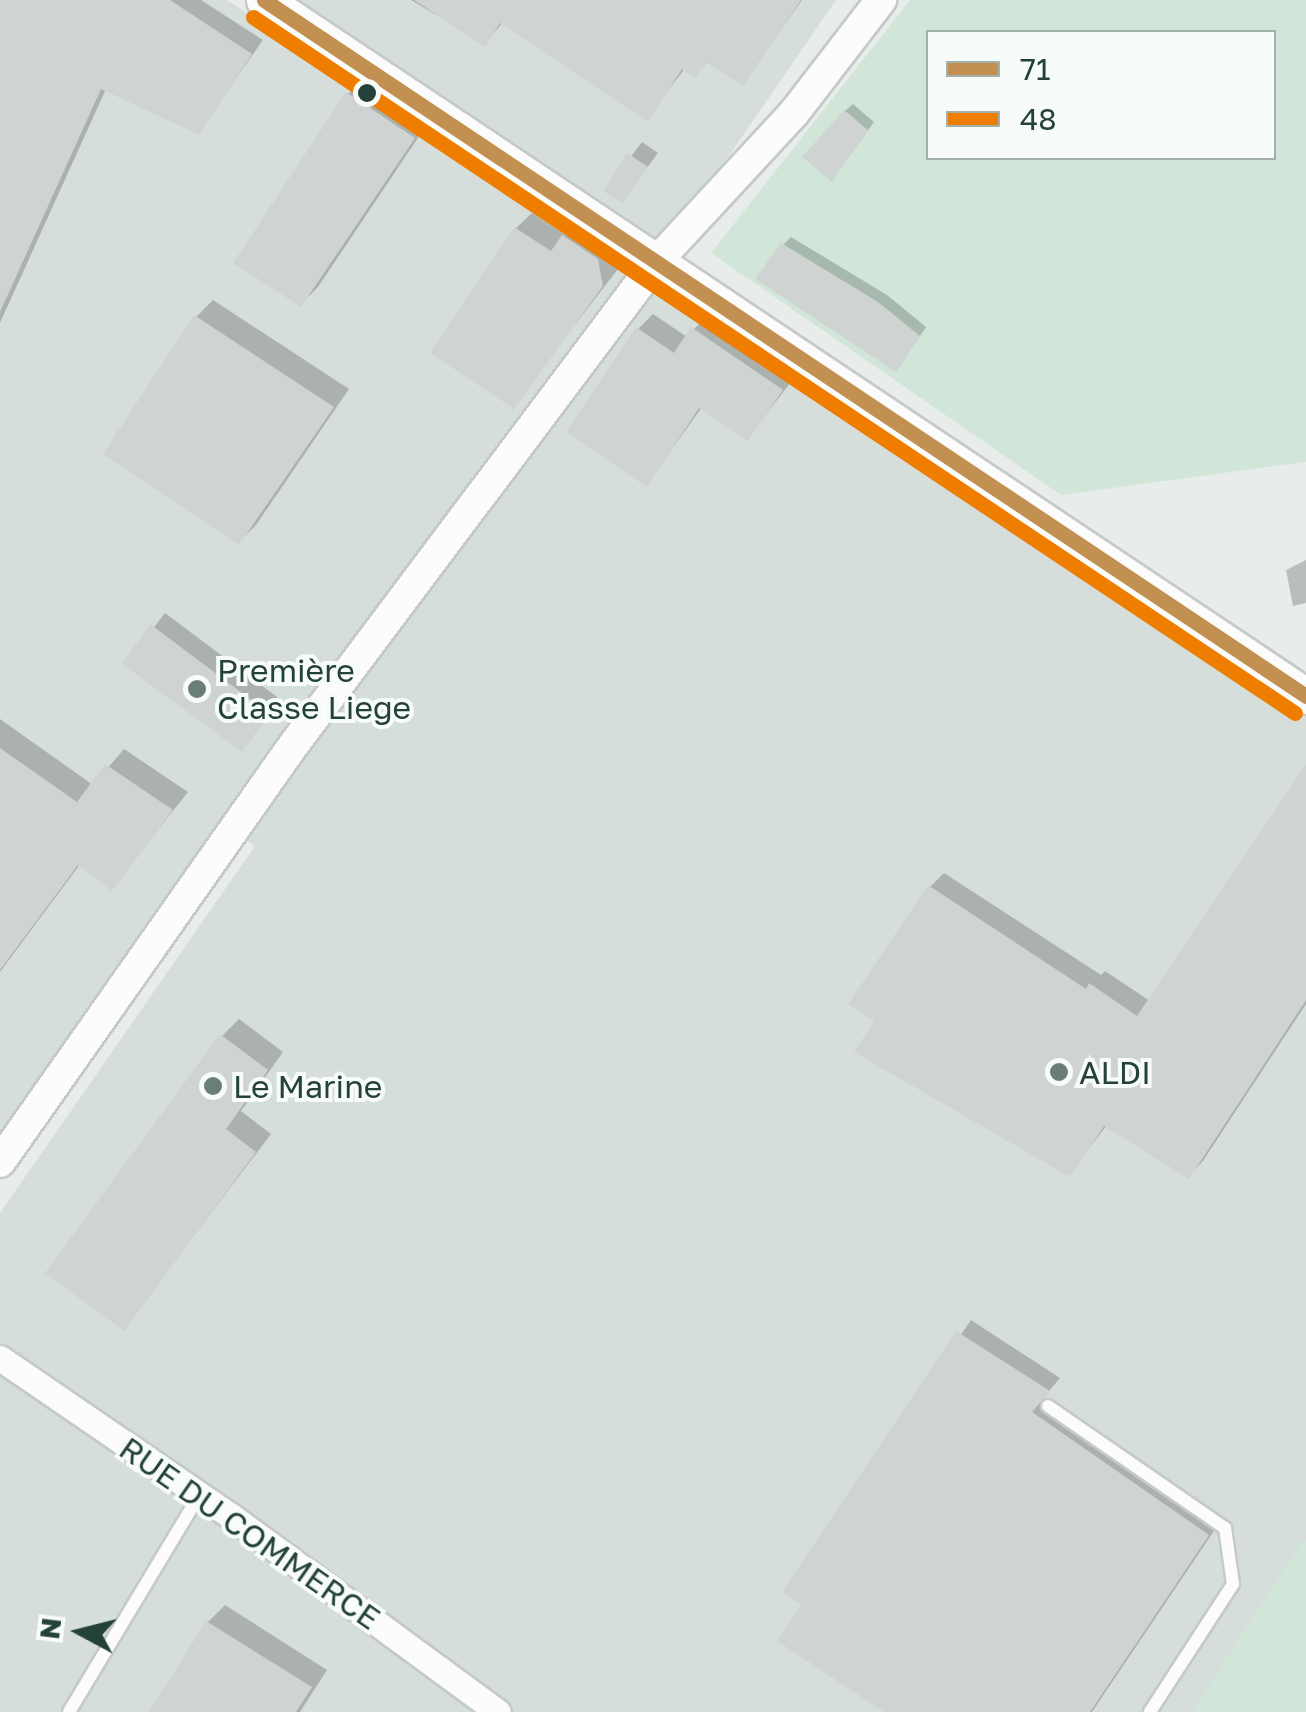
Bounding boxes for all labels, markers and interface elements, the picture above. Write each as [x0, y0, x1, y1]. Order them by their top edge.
legend [926, 30, 1276, 160]
text: 71 [1020, 51, 1050, 87]
unlabelled marker [357, 83, 377, 103]
text: 48 [1020, 101, 1057, 137]
place label: Première Classe Liege [217, 652, 411, 727]
marker: Première Classe Liege [186, 678, 208, 700]
place label: ALDI [1079, 1053, 1151, 1091]
marker: ALDI [1048, 1061, 1070, 1083]
place label: Le Marine [233, 1067, 382, 1105]
marker: Le Marine [202, 1075, 224, 1097]
street label: RUE DU COMMERCE [112, 1429, 388, 1637]
north arrow [30, 1582, 130, 1682]
text: N [32, 1616, 67, 1641]

